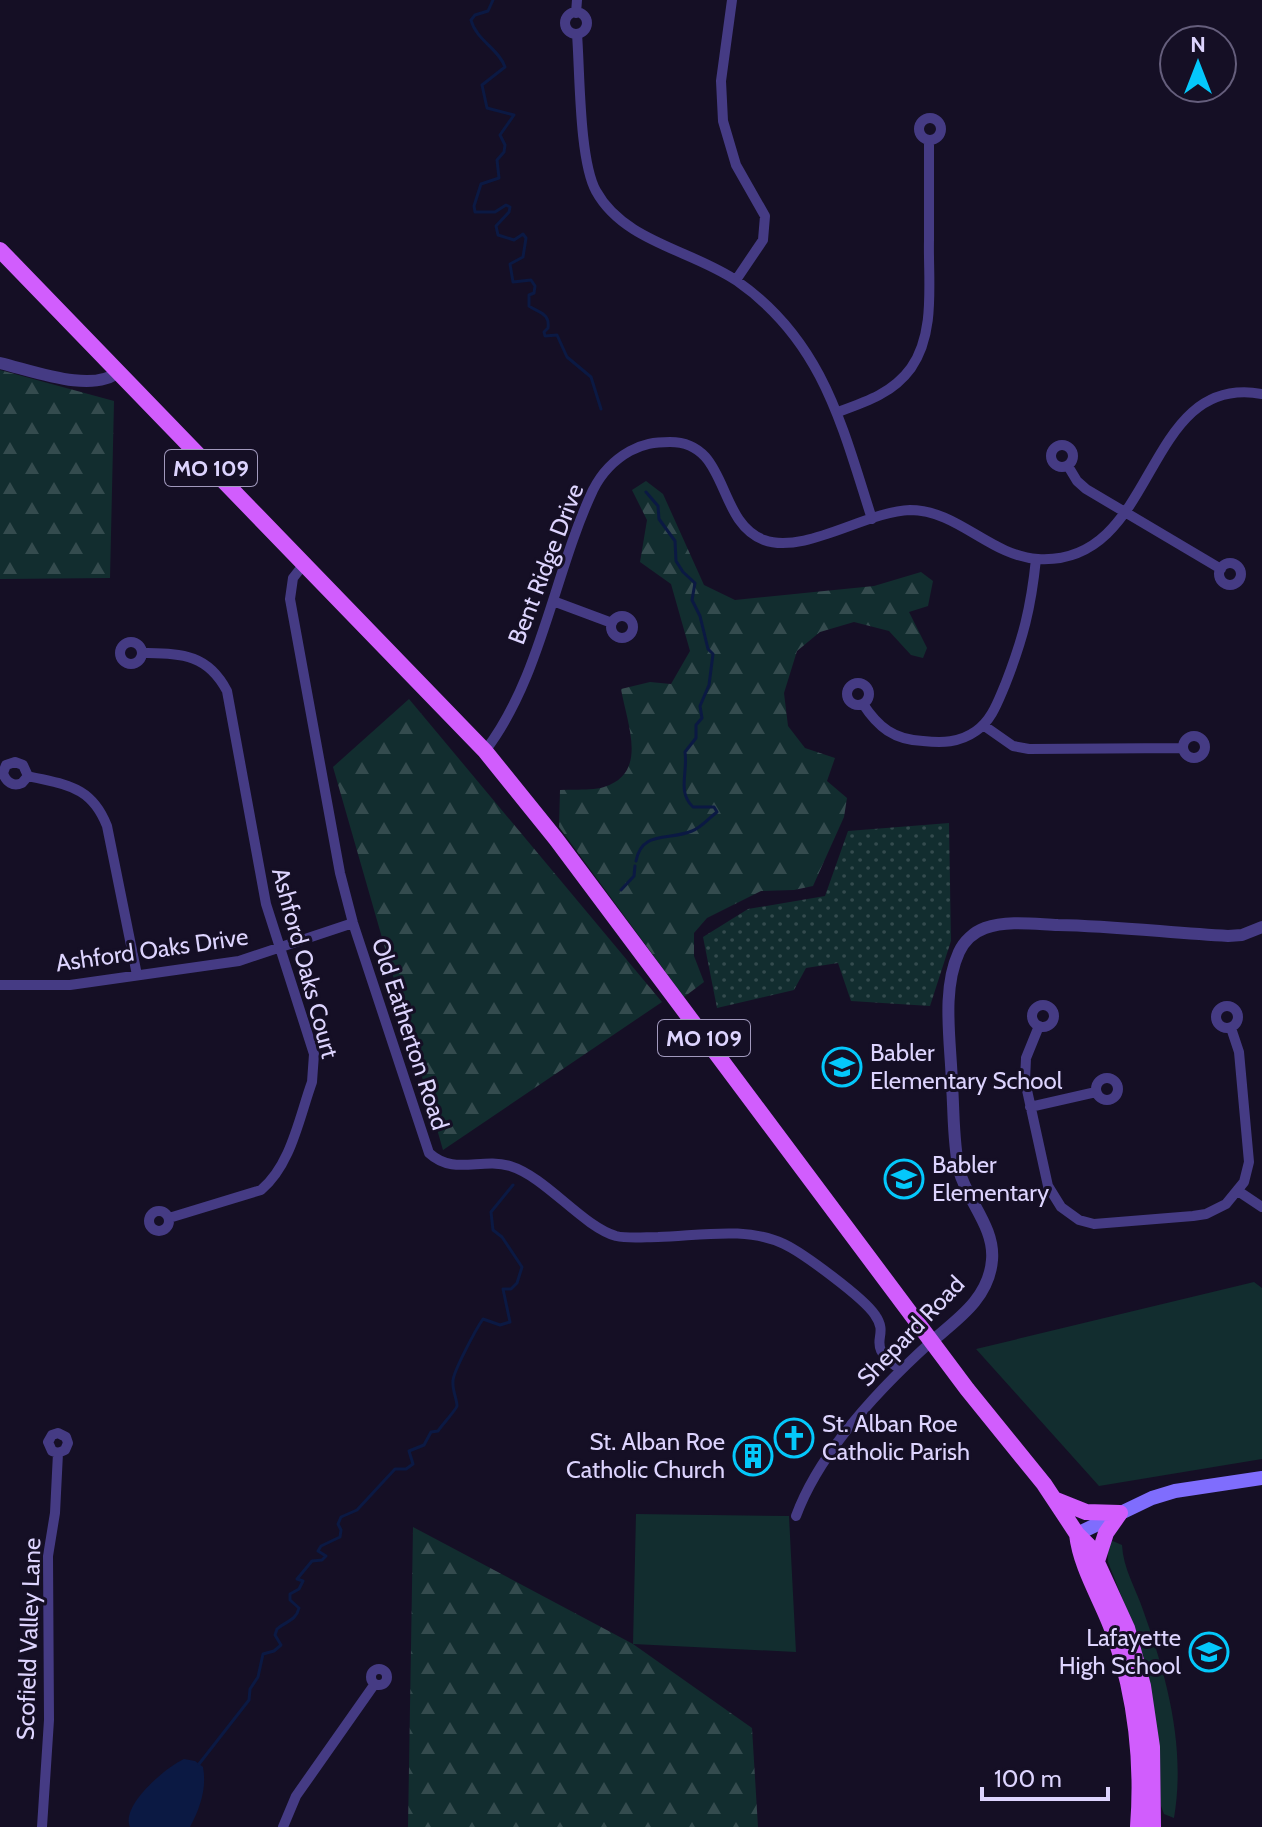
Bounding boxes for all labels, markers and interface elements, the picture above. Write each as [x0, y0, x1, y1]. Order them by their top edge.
north arrow [1158, 24, 1238, 104]
text: N [1190, 31, 1206, 58]
road number: MO 109 [165, 450, 257, 486]
street label: Bent Ridge Drive [502, 479, 589, 648]
street label: Ashford Oaks Court [266, 864, 345, 1061]
street label: Ashford Oaks Drive [54, 922, 250, 977]
street label: Old Eatherton Road [366, 934, 455, 1134]
road number: MO 109 [658, 1020, 750, 1056]
place label: Babler Elementary School [870, 1038, 1063, 1095]
school or university icon: Babler Elementary School [821, 1046, 863, 1088]
place label: Babler Elementary [932, 1150, 1049, 1207]
school or university icon: Babler Elementary [883, 1158, 925, 1200]
street label: Shepard Road [851, 1269, 970, 1392]
place label: St. Alban Roe Catholic Parish [822, 1409, 970, 1466]
church icon: St. Alban Roe Catholic Parish [773, 1417, 815, 1459]
place label: St. Alban Roe Catholic Church [566, 1427, 725, 1484]
building icon: St. Alban Roe Catholic Church [732, 1435, 774, 1477]
street label: Scofield Valley Lane [10, 1537, 47, 1741]
place label: Lafayette High School [1059, 1623, 1181, 1680]
school or university icon: Lafayette High School [1188, 1631, 1230, 1673]
scale bar [982, 1751, 1108, 1801]
text: 100 m [994, 1764, 1062, 1793]

